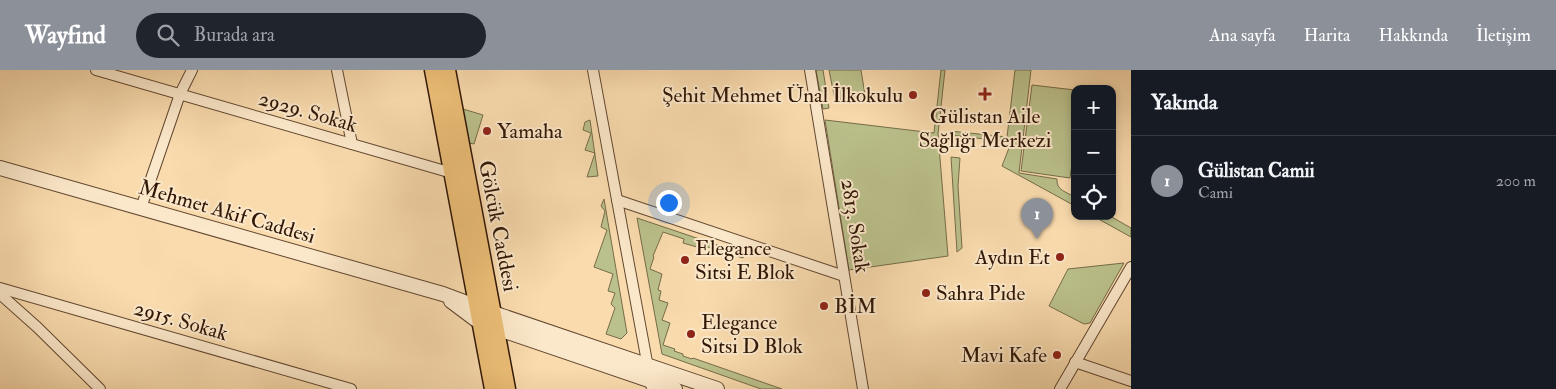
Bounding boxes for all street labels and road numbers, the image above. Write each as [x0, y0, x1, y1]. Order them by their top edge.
street label: 2929. Sokak [255, 85, 361, 139]
street label: Gölcük Caddesi [472, 158, 524, 294]
street label: Mehmet Akif Caddesi [136, 174, 319, 250]
street label: 2813. Sokak [834, 177, 876, 275]
street label: 2915. Sokak [131, 295, 231, 347]

